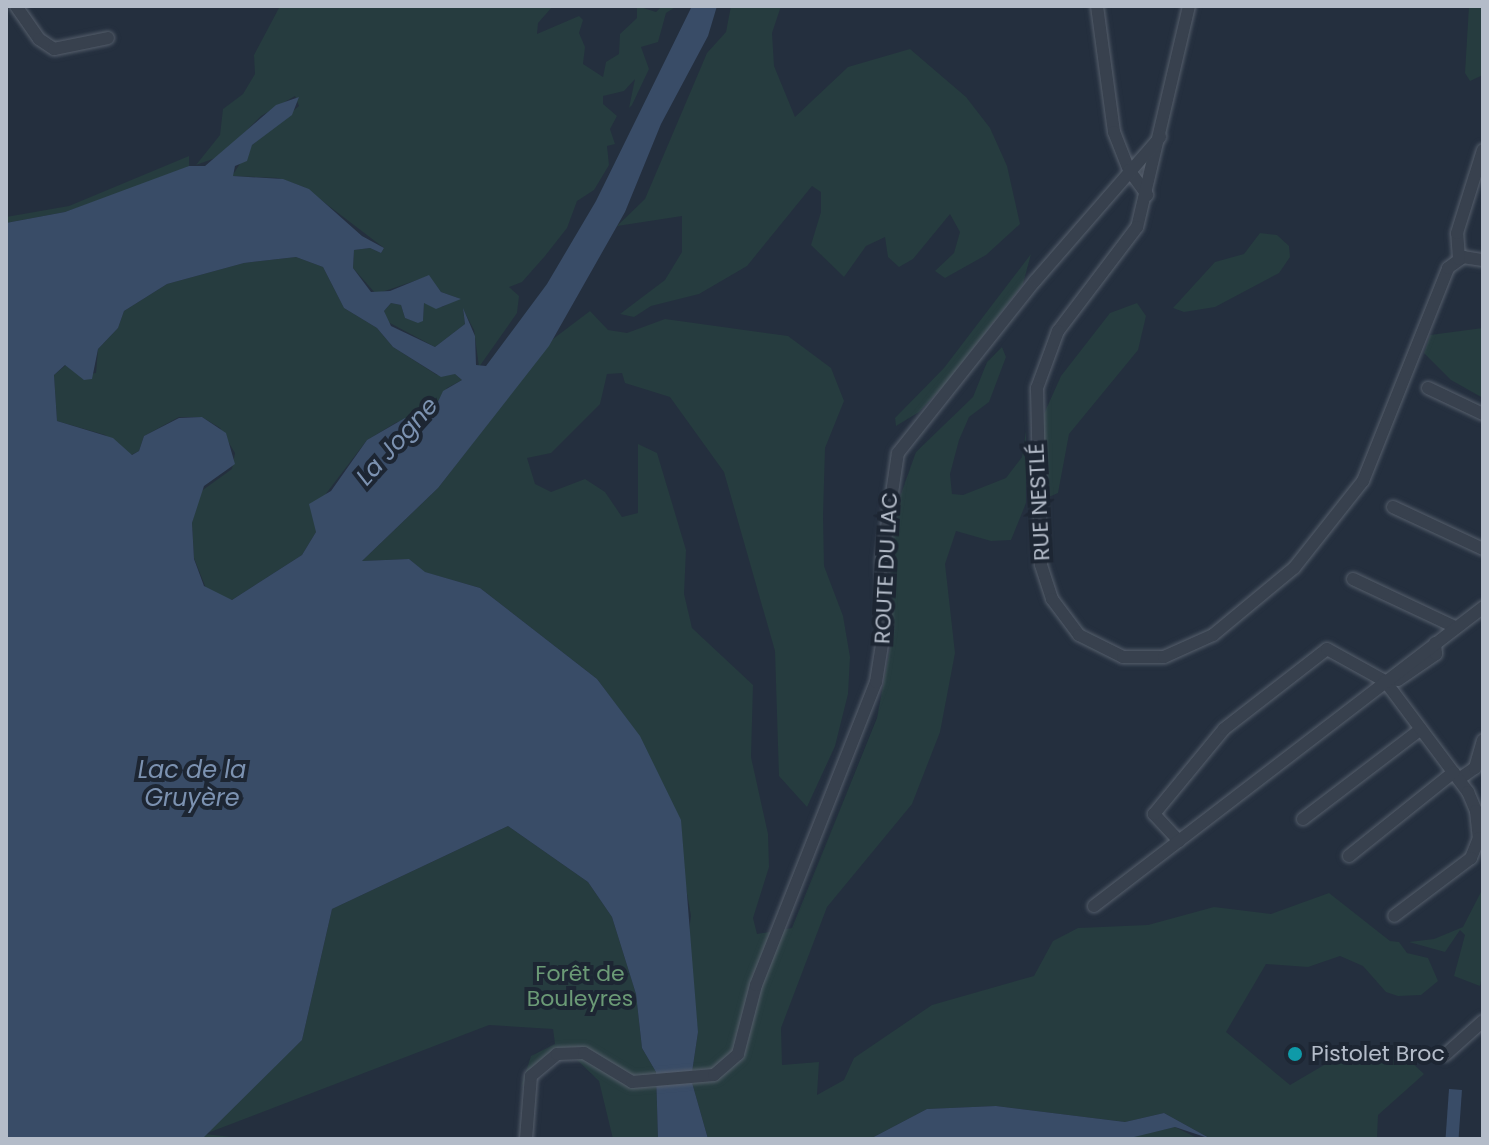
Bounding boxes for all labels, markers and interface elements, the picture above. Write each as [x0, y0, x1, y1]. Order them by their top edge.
water label: La Jogne [350, 391, 444, 491]
street label: RUE NESTLÉ [1023, 443, 1055, 561]
street label: ROUTE DU LAC [869, 491, 903, 645]
water label: Lac de la Gruyère [138, 756, 246, 812]
park label: Forêt de Bouleyres [527, 960, 633, 1012]
place label: Pistolet Broc [1311, 1041, 1445, 1067]
marker: Pistolet Broc [1286, 1045, 1304, 1063]

